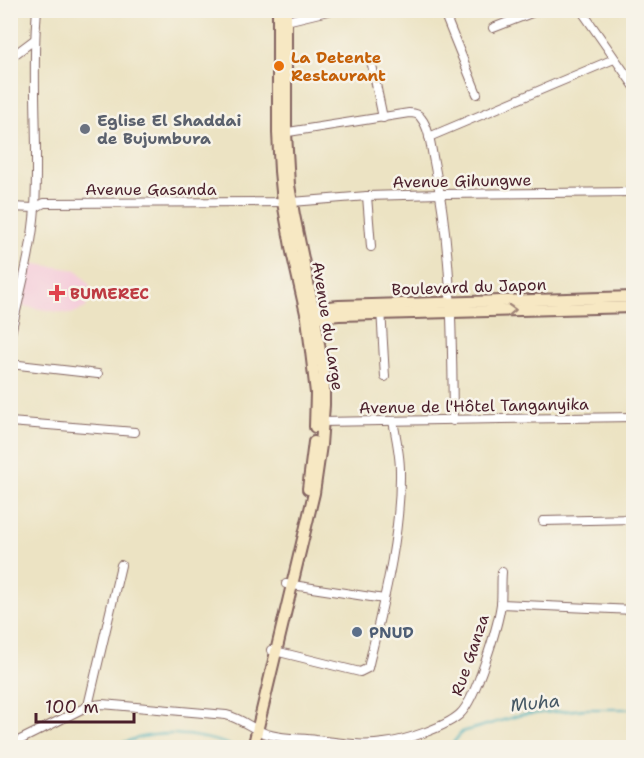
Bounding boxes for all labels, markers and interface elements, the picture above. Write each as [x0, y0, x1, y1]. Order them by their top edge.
place label: La Detente Restaurant [291, 47, 386, 86]
marker: La Detente Restaurant [272, 59, 286, 73]
place label: Eglise El Shaddai de Bujumbura [97, 110, 241, 149]
marker: Eglise El Shaddai de Bujumbura [78, 122, 92, 136]
street label: Avenue Gihungwe [392, 169, 532, 193]
street label: Avenue Gasanda [85, 179, 217, 200]
street label: Avenue du Large [307, 260, 349, 392]
street label: Boulevard du Japon [391, 274, 547, 300]
place label: BUMEREC [70, 283, 149, 304]
marker: BUMEREC [48, 284, 66, 302]
one-way arrow [508, 304, 517, 316]
street label: Avenue de l'Hôtel Tanganyika [359, 393, 589, 419]
street label: Rue Ganza [446, 611, 494, 699]
place label: PNUD [369, 622, 414, 643]
marker: PNUD [350, 625, 364, 639]
scale bar [36, 686, 134, 724]
water label: Muha [509, 688, 561, 718]
text: 100 m [45, 695, 99, 719]

